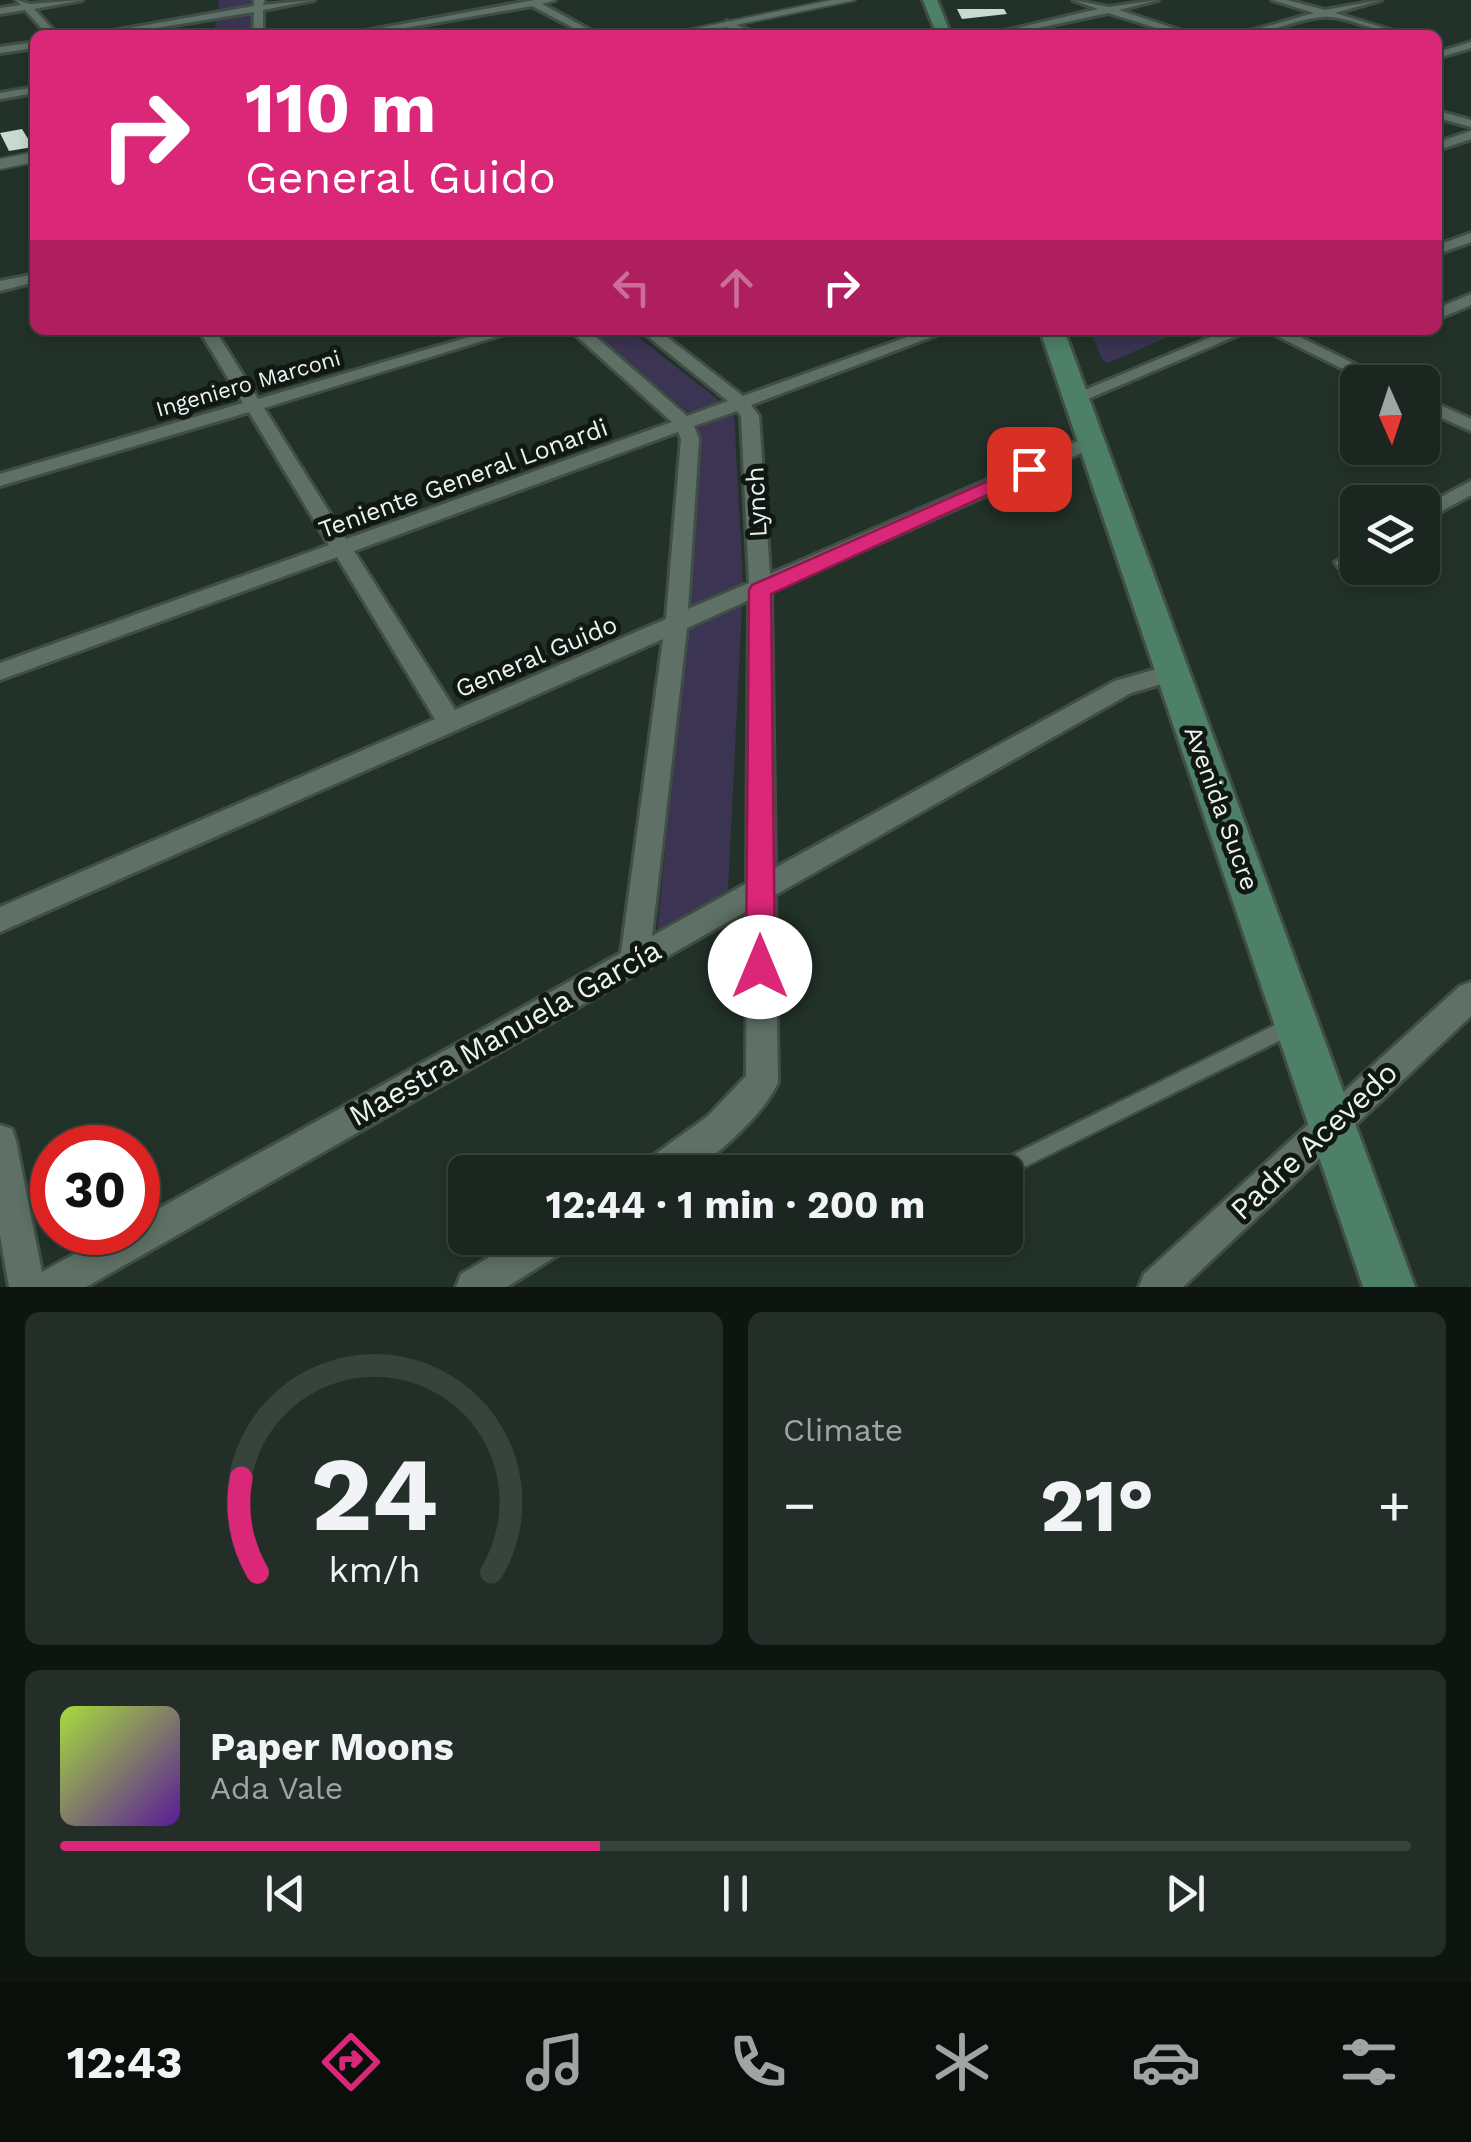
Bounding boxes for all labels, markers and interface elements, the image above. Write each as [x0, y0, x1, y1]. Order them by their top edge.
text: 110 m [245, 67, 436, 149]
icon: right [80, 70, 210, 200]
text: General Guido [245, 151, 556, 204]
icon: left [604, 260, 659, 315]
icon: ahead [709, 260, 764, 315]
icon: right [814, 260, 869, 315]
street label: Ingeniero Marconi [153, 345, 343, 422]
north arrow [1340, 365, 1440, 465]
map controls [1340, 365, 1440, 585]
street label: Teniente General Lonardi [315, 413, 611, 544]
pin [987, 427, 1072, 512]
icon: arrive [1002, 442, 1057, 497]
street label: Lynch [740, 466, 773, 538]
button: layers [1340, 485, 1440, 585]
street label: General Guido [451, 609, 621, 704]
street label: Avenida Sucre [1178, 722, 1265, 894]
position arrow [708, 915, 812, 1019]
street label: Maestra Manuela García [343, 932, 667, 1133]
street label: Padre Acevedo [1223, 1054, 1404, 1227]
speed limit sign: 30 [30, 1125, 160, 1255]
text: 12:44 · 1 min · 200 m [546, 1183, 925, 1227]
text: Climate [783, 1411, 903, 1449]
text: 24 [310, 1433, 438, 1555]
text: 21° [1040, 1461, 1154, 1549]
text: − [783, 1473, 816, 1537]
text: + [1378, 1473, 1411, 1537]
text: km/h [328, 1549, 420, 1591]
text: Paper Moons [210, 1725, 454, 1769]
text: Ada Vale [210, 1769, 343, 1807]
icon: previous [258, 1866, 313, 1921]
icon: pause [708, 1866, 763, 1921]
icon: next [1158, 1866, 1213, 1921]
icon: directions [316, 2027, 386, 2097]
icon: music [520, 2027, 590, 2097]
icon: phone [723, 2027, 793, 2097]
icon: climate [927, 2027, 997, 2097]
icon: car [1131, 2027, 1201, 2097]
icon: filters [1334, 2027, 1404, 2097]
text: 12:43 [67, 2036, 182, 2089]

